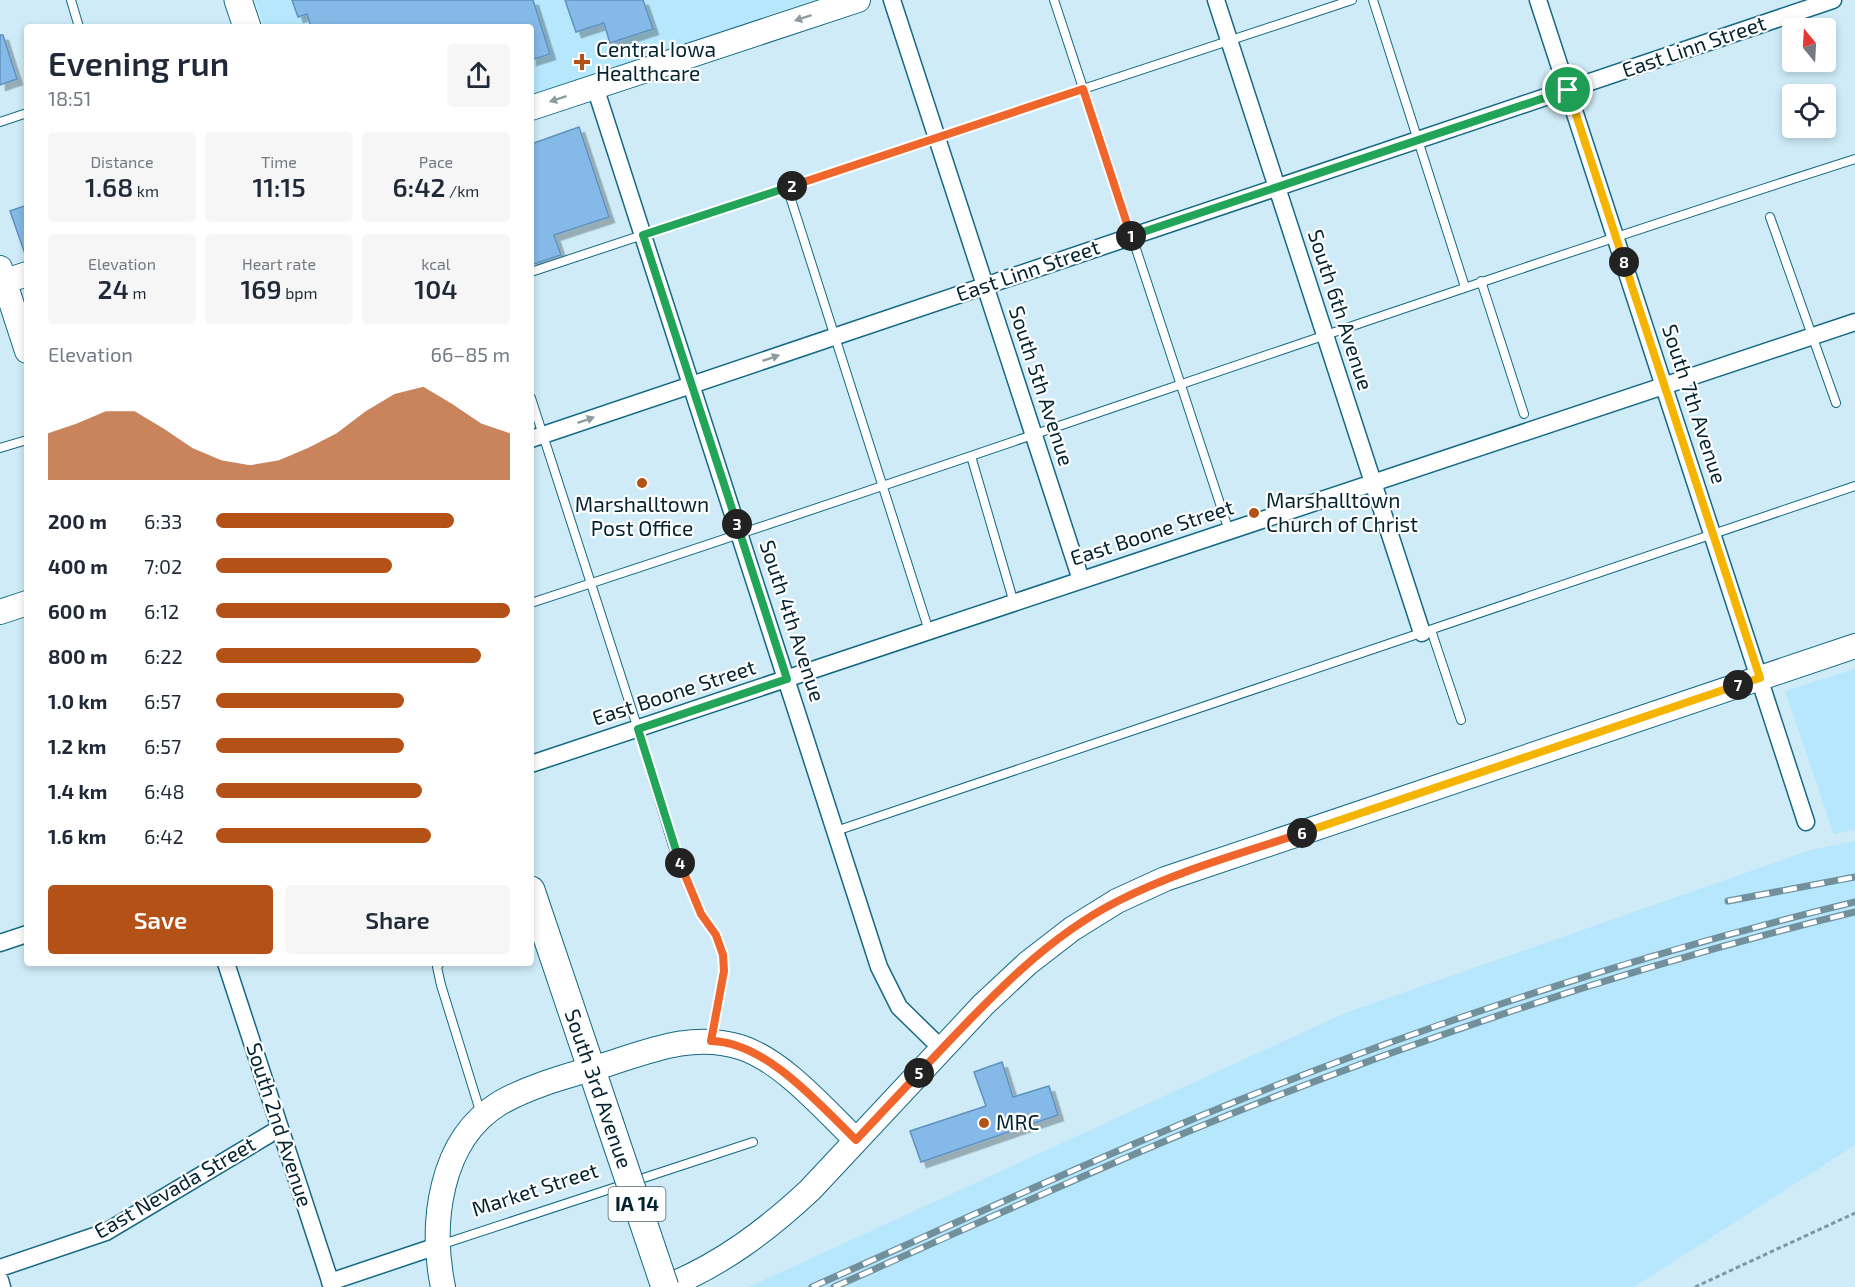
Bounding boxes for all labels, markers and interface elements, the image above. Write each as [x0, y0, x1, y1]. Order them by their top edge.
street label: East Linn Street [1618, 9, 1769, 82]
one-way arrow [794, 14, 812, 24]
north arrow [1782, 18, 1836, 72]
map controls [1782, 18, 1836, 138]
place label: Central Iowa Healthcare [596, 36, 716, 85]
text: Evening run [48, 43, 229, 83]
button: share [447, 44, 510, 107]
marker: Central Iowa Healthcare [573, 53, 591, 71]
pin [1542, 64, 1593, 115]
icon: arrive [1551, 73, 1584, 106]
button: locate [1782, 84, 1836, 138]
text: 18:51 [48, 86, 92, 110]
one-way arrow [549, 95, 567, 105]
text: Distance [90, 152, 154, 171]
text: Time [261, 152, 297, 171]
text: Pace [419, 152, 453, 171]
text: 1.68 [85, 171, 133, 202]
text: 11:15 [252, 171, 306, 202]
text: 6:42 [393, 171, 445, 202]
pin: 2 [777, 171, 807, 201]
text: 2 [787, 176, 797, 195]
text: km [133, 181, 159, 200]
text: /km [445, 181, 479, 200]
pin: 1 [1116, 221, 1146, 251]
text: 1 [1128, 226, 1134, 245]
street label: South 6th Avenue [1304, 226, 1379, 393]
street label: East Linn Street [952, 233, 1103, 306]
pin: 8 [1609, 247, 1639, 277]
text: 8 [1619, 252, 1629, 271]
text: Elevation [88, 254, 156, 273]
text: Heart rate [242, 254, 316, 273]
text: kcal [421, 254, 451, 273]
text: 24 [98, 273, 129, 304]
text: 169 [240, 273, 282, 304]
text: 104 [414, 273, 458, 304]
text: m [129, 283, 146, 302]
text: bpm [282, 283, 318, 302]
street label: South 5th Avenue [1005, 302, 1080, 469]
street label: South 7th Avenue [1658, 321, 1733, 486]
text: Elevation [48, 342, 133, 366]
text: 66–85 m [430, 342, 510, 366]
one-way arrow [762, 352, 780, 362]
one-way arrow [577, 415, 595, 424]
marker: Marshalltown Post Office [635, 476, 649, 490]
place label: Marshalltown Church of Christ [1266, 487, 1418, 536]
place label: Marshalltown Post Office [575, 491, 709, 540]
street label: East Boone Street [1067, 493, 1236, 570]
marker: Marshalltown Church of Christ [1247, 506, 1261, 520]
text: 200 m [48, 509, 107, 533]
text: 6:33 [144, 509, 182, 533]
pin: 3 [722, 509, 752, 539]
text: 3 [732, 514, 742, 533]
street label: South 4th Avenue [756, 537, 831, 704]
text: 400 m [48, 554, 108, 578]
text: 7:02 [144, 554, 182, 578]
text: 600 m [48, 599, 107, 623]
text: 6:12 [144, 599, 179, 623]
text: 800 m [48, 644, 108, 668]
text: 6:22 [144, 644, 183, 668]
street label: East Boone Street [589, 653, 758, 730]
pin: 7 [1723, 670, 1753, 700]
text: 7 [1734, 675, 1742, 694]
text: 1.0 km [48, 689, 107, 713]
text: 6:57 [144, 689, 181, 713]
text: 1.2 km [48, 734, 106, 758]
text: 6:57 [144, 734, 181, 758]
text: 1.4 km [48, 779, 107, 803]
text: 6:48 [144, 779, 185, 803]
pin: 6 [1287, 818, 1317, 848]
text: 6 [1297, 823, 1307, 842]
text: 1.6 km [48, 824, 106, 848]
text: 6:42 [144, 824, 184, 848]
pin: 4 [665, 848, 695, 878]
text: 4 [675, 853, 685, 872]
button: Save [48, 885, 273, 954]
button: Share [285, 885, 510, 954]
street label: South 3rd Avenue [560, 1005, 638, 1172]
street label: South 2nd Avenue [242, 1039, 319, 1210]
pin: 5 [904, 1058, 934, 1088]
text: 5 [915, 1063, 923, 1082]
place label: MRC [996, 1109, 1039, 1134]
marker: MRC [977, 1116, 991, 1130]
street label: East Nevada Street [89, 1130, 259, 1243]
street label: Market Street [468, 1156, 601, 1221]
road number: IA 14 [608, 1187, 666, 1221]

